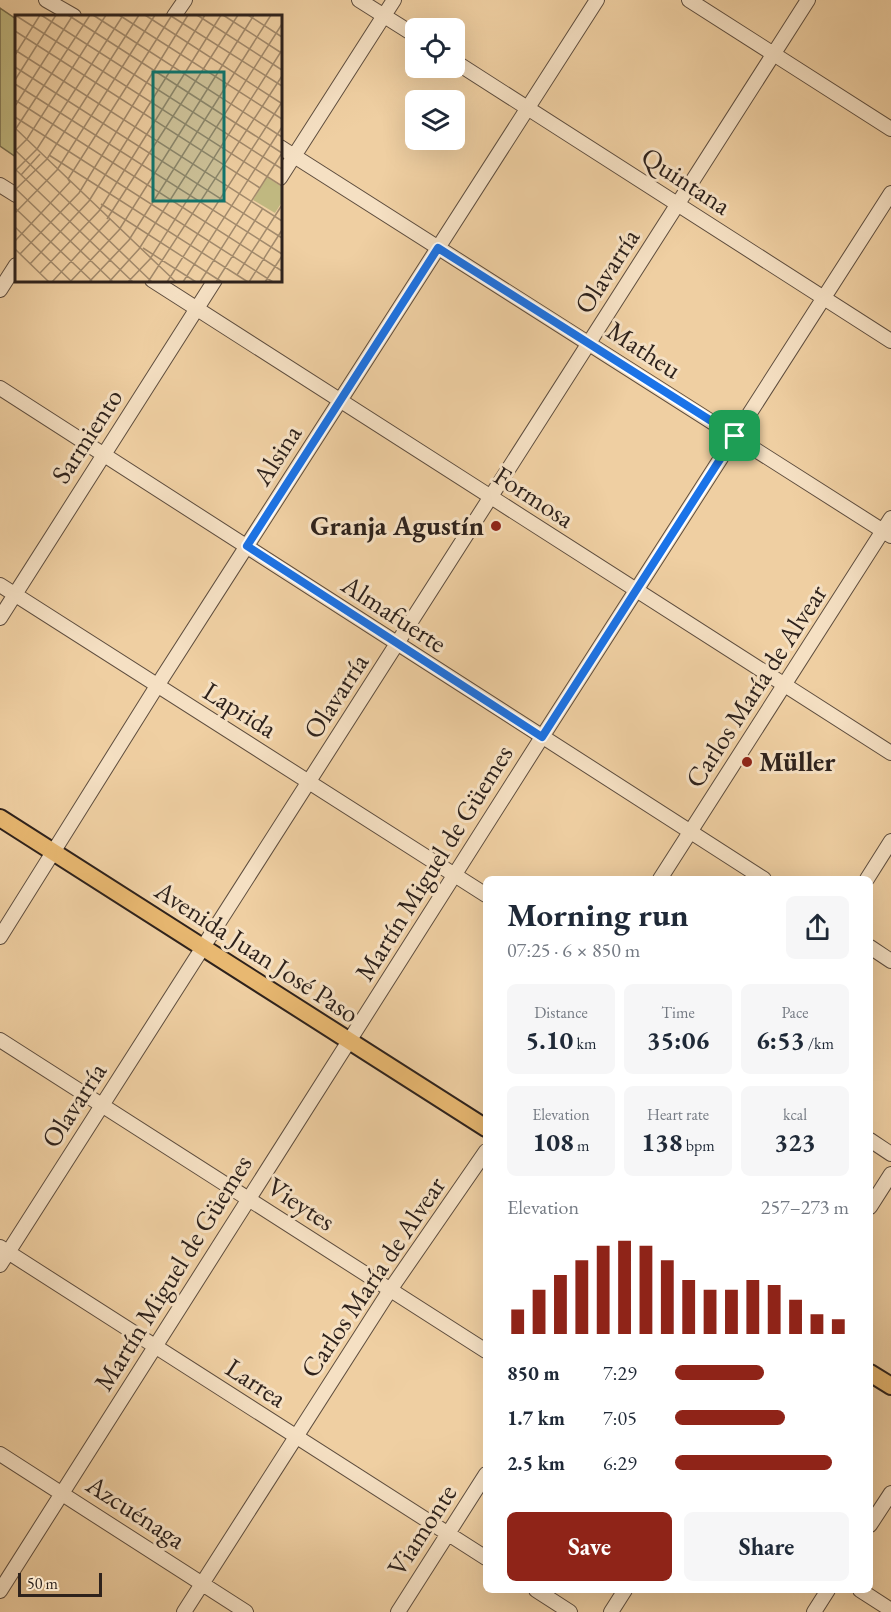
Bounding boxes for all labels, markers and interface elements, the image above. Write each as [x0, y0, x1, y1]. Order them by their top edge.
inset map [15, 15, 282, 282]
map controls [405, 18, 465, 150]
button: locate [405, 18, 465, 78]
button: layers [405, 90, 465, 150]
street label: Quintana [635, 139, 738, 223]
street label: Olavarría [566, 221, 647, 320]
street label: Matheu [600, 313, 688, 387]
street label: Sarmiento [43, 381, 130, 490]
pin [709, 410, 760, 461]
street label: Alsina [244, 418, 309, 493]
icon: arrive [718, 419, 751, 452]
street label: Formosa [487, 458, 581, 536]
place label: Granja Agustín [310, 508, 484, 543]
marker: Granja Agustín [489, 519, 503, 533]
street label: Almafuerte [334, 566, 453, 660]
street label: Carlos María de Alvear [677, 577, 834, 794]
street label: Olavarría [295, 646, 376, 745]
street label: Laprida [197, 673, 284, 746]
street label: Martín Miguel de Güemes [347, 738, 520, 987]
place label: Müller [759, 744, 836, 779]
marker: Müller [740, 755, 754, 769]
street label: Avenida Juan José Paso [148, 872, 366, 1031]
text: Morning run [507, 893, 689, 936]
button: share [786, 896, 849, 959]
text: 07:25 · 6 × 850 m [507, 937, 640, 963]
text: Distance [534, 1002, 588, 1023]
text: Time [661, 1002, 695, 1023]
text: Pace [782, 1002, 808, 1023]
text: 5.10 [526, 1023, 573, 1057]
text: 35:06 [647, 1023, 709, 1057]
text: 6:53 [756, 1023, 805, 1057]
text: km [573, 1033, 596, 1054]
text: /km [805, 1033, 834, 1054]
street label: Olavarría [33, 1055, 114, 1154]
text: Elevation [532, 1104, 590, 1125]
text: Heart rate [647, 1104, 709, 1125]
text: kcal [783, 1104, 807, 1125]
text: 108 [533, 1125, 574, 1159]
text: 138 [641, 1125, 683, 1159]
text: 323 [774, 1125, 816, 1159]
text: m [574, 1135, 589, 1156]
text: bpm [683, 1135, 715, 1156]
street label: Martín Miguel de Güemes [86, 1148, 259, 1397]
street label: Vieytes [261, 1169, 342, 1238]
street label: Carlos María de Alvear [292, 1169, 453, 1384]
text: Elevation [507, 1194, 579, 1220]
text: 257–273 m [761, 1194, 849, 1220]
street label: Larrea [219, 1350, 294, 1415]
text: 850 m [507, 1360, 560, 1386]
text: 7:29 [603, 1360, 637, 1386]
text: 1.7 km [507, 1405, 565, 1431]
text: 7:05 [603, 1405, 637, 1431]
text: 2.5 km [507, 1450, 565, 1476]
text: 6:29 [603, 1450, 637, 1476]
street label: Azcuénaga [79, 1466, 193, 1557]
street label: Viamonte [379, 1477, 464, 1582]
button: Save [507, 1512, 672, 1581]
button: Share [684, 1512, 849, 1581]
scale bar [18, 1570, 102, 1598]
text: 50 m [27, 1573, 58, 1594]

